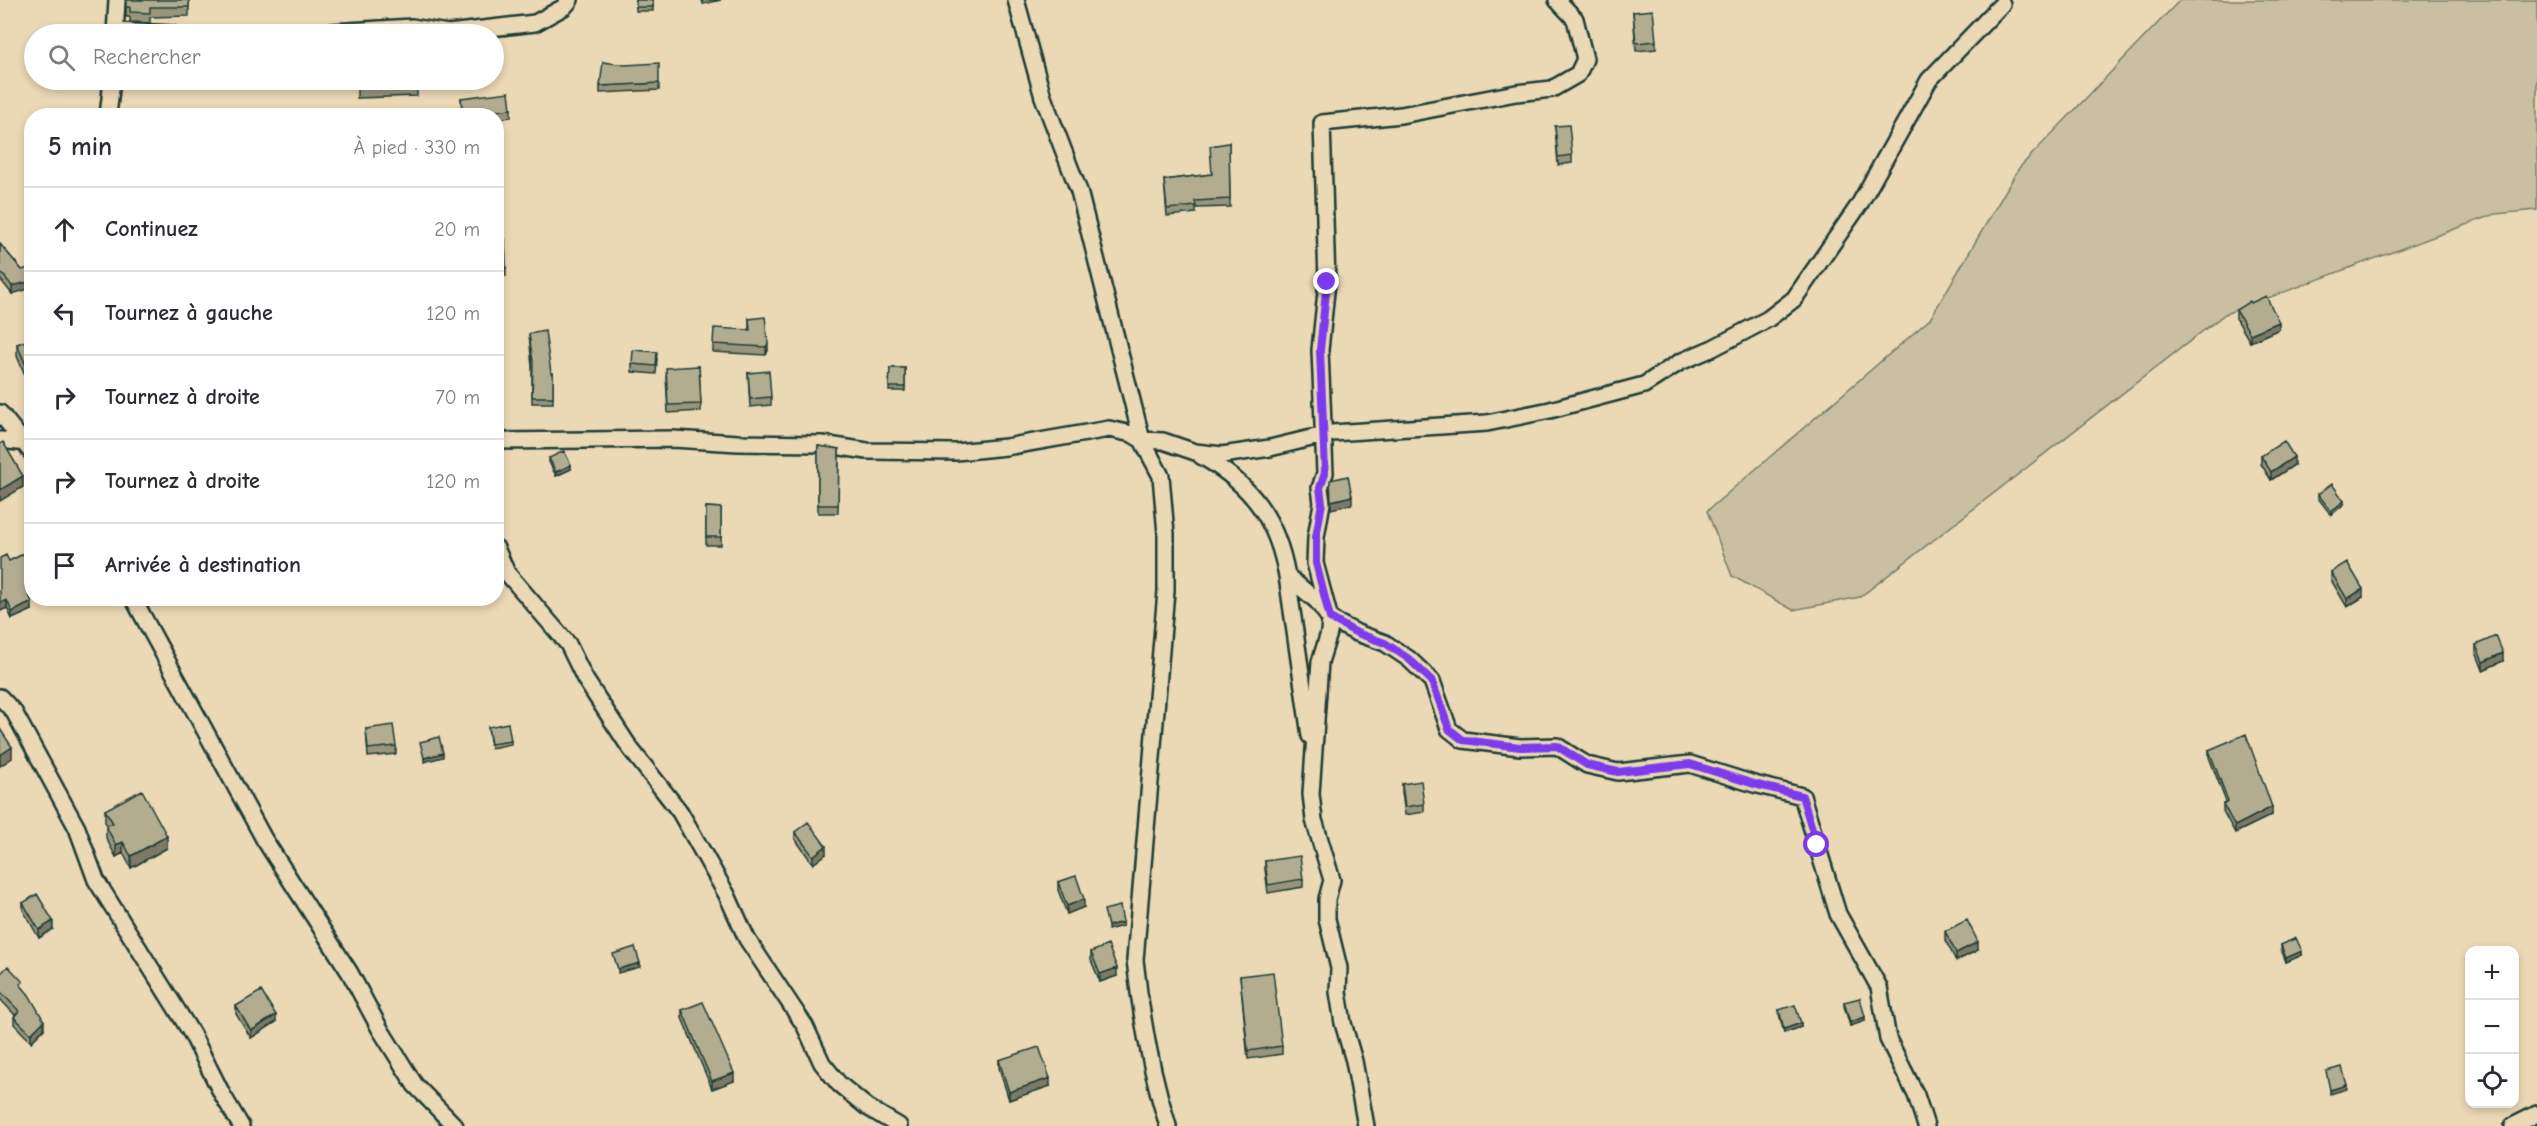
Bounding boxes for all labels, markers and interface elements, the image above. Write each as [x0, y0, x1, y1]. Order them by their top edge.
search box [24, 24, 504, 90]
icon: search [45, 41, 78, 74]
text: Rechercher [93, 44, 201, 70]
text: 5 min [48, 132, 112, 162]
text: À pied · 330 m [353, 136, 480, 159]
icon: ahead [48, 213, 81, 246]
text: Continuez [105, 216, 198, 242]
text: 20 m [434, 218, 480, 241]
route end [1313, 268, 1339, 294]
icon: left [48, 297, 81, 330]
text: Tournez à gauche [105, 300, 273, 326]
text: 120 m [426, 302, 480, 325]
icon: right [48, 381, 81, 414]
text: Tournez à droite [105, 384, 260, 410]
text: 70 m [435, 386, 480, 409]
icon: right [48, 465, 81, 498]
text: Tournez à droite [105, 468, 260, 494]
text: 120 m [426, 470, 480, 493]
icon: arrive [48, 549, 81, 582]
text: Arrivée à destination [105, 552, 301, 578]
route start [1803, 831, 1829, 857]
map controls [2465, 946, 2519, 1108]
button: + [2465, 946, 2519, 1000]
button: − [2465, 1000, 2519, 1054]
button: locate [2465, 1054, 2519, 1108]

